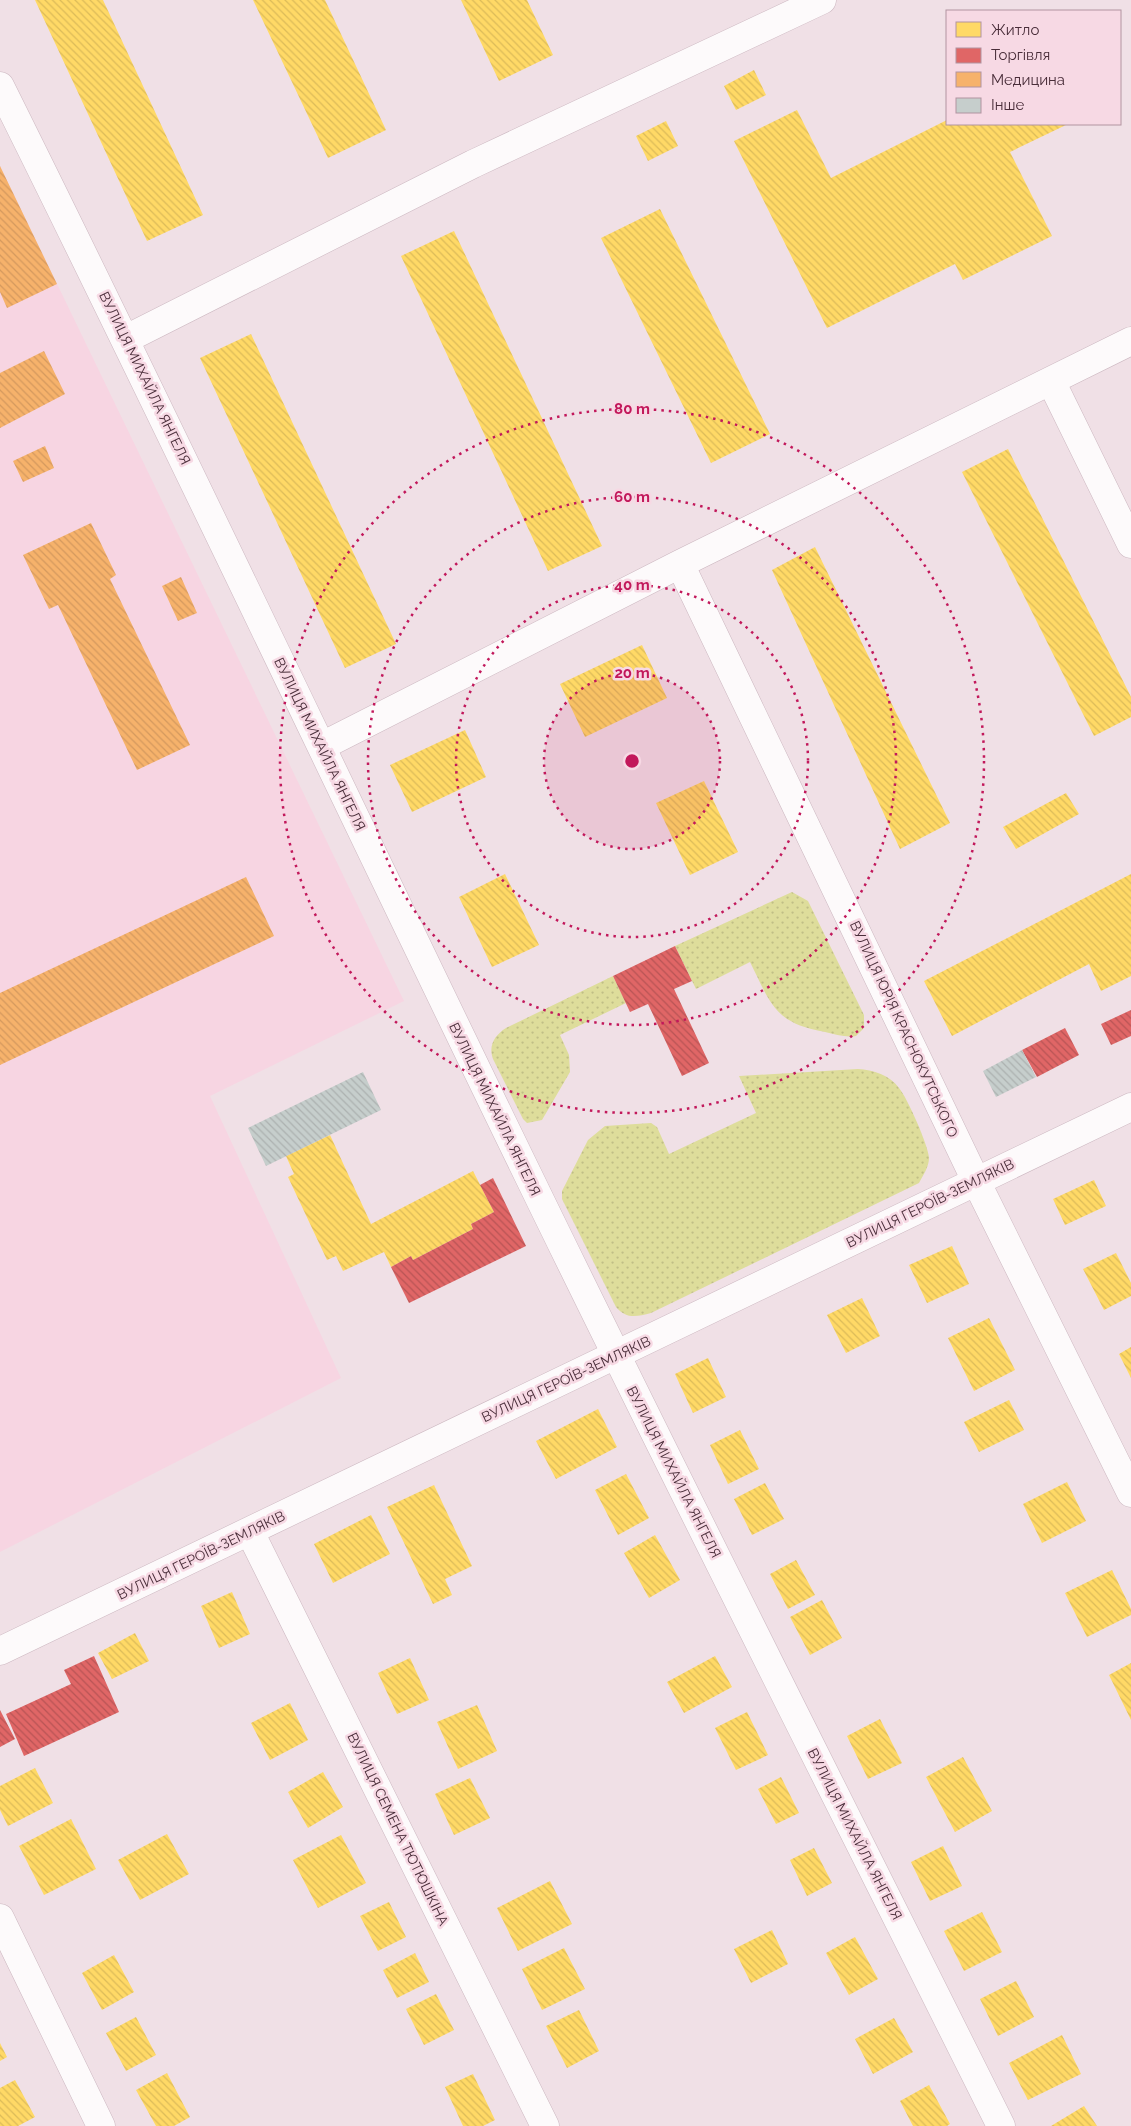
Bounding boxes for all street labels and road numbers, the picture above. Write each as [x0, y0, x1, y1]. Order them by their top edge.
street label: ВУЛИЦЯ МИХАЙЛА ЯНГЕЛЯ [96, 289, 195, 467]
street label: ВУЛИЦЯ МИХАЙЛА ЯНГЕЛЯ [271, 655, 370, 833]
street label: ВУЛИЦЯ ЮРІЯ КРАСНОКУТСЬКОГО [847, 918, 961, 1140]
street label: ВУЛИЦЯ МИХАЙЛА ЯНГЕЛЯ [446, 1020, 545, 1198]
street label: ВУЛИЦЯ ГЕРОЇВ-ЗЕМЛЯКІВ [843, 1154, 1016, 1251]
street label: ВУЛИЦЯ ГЕРОЇВ-ЗЕМЛЯКІВ [478, 1331, 653, 1425]
street label: ВУЛИЦЯ МИХАЙЛА ЯНГЕЛЯ [624, 1383, 725, 1560]
street label: ВУЛИЦЯ ГЕРОЇВ-ЗЕМЛЯКІВ [114, 1506, 287, 1603]
street label: ВУЛИЦЯ СЕМЕНА ТЮТЮШКІНА [344, 1730, 452, 1929]
street label: ВУЛИЦЯ МИХАЙЛА ЯНГЕЛЯ [805, 1745, 906, 1922]

